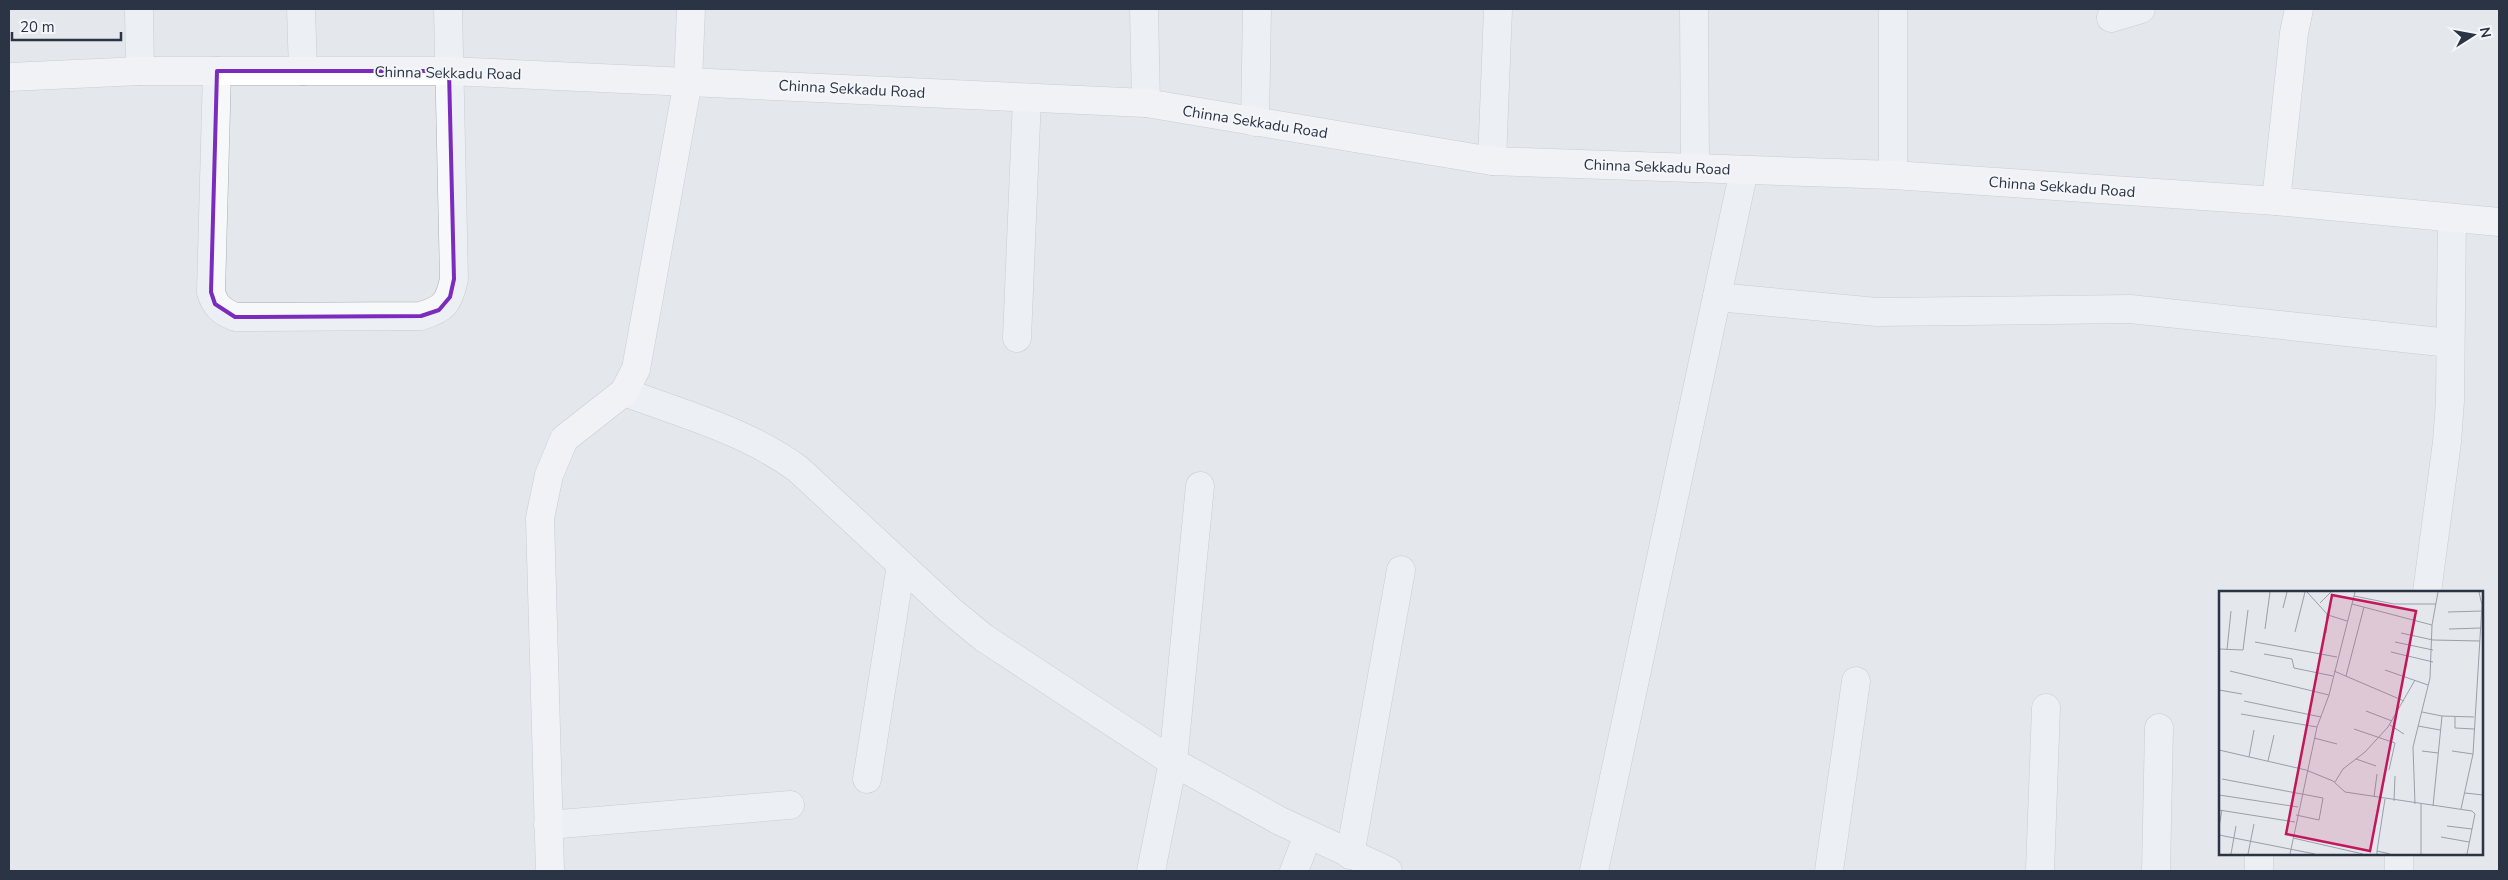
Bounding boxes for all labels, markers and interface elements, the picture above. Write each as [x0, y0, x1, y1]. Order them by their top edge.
scale bar [12, 10, 121, 42]
north arrow [2448, 10, 2498, 60]
text: 20 m [20, 17, 55, 37]
text: N [2475, 26, 2496, 40]
street label: Chinna Sekkadu Road [374, 62, 522, 84]
street label: Chinna Sekkadu Road [778, 75, 926, 103]
street label: Chinna Sekkadu Road [1181, 101, 1329, 143]
street label: Chinna Sekkadu Road [1583, 154, 1731, 180]
street label: Chinna Sekkadu Road [1988, 172, 2136, 202]
inset map [2219, 591, 2483, 855]

